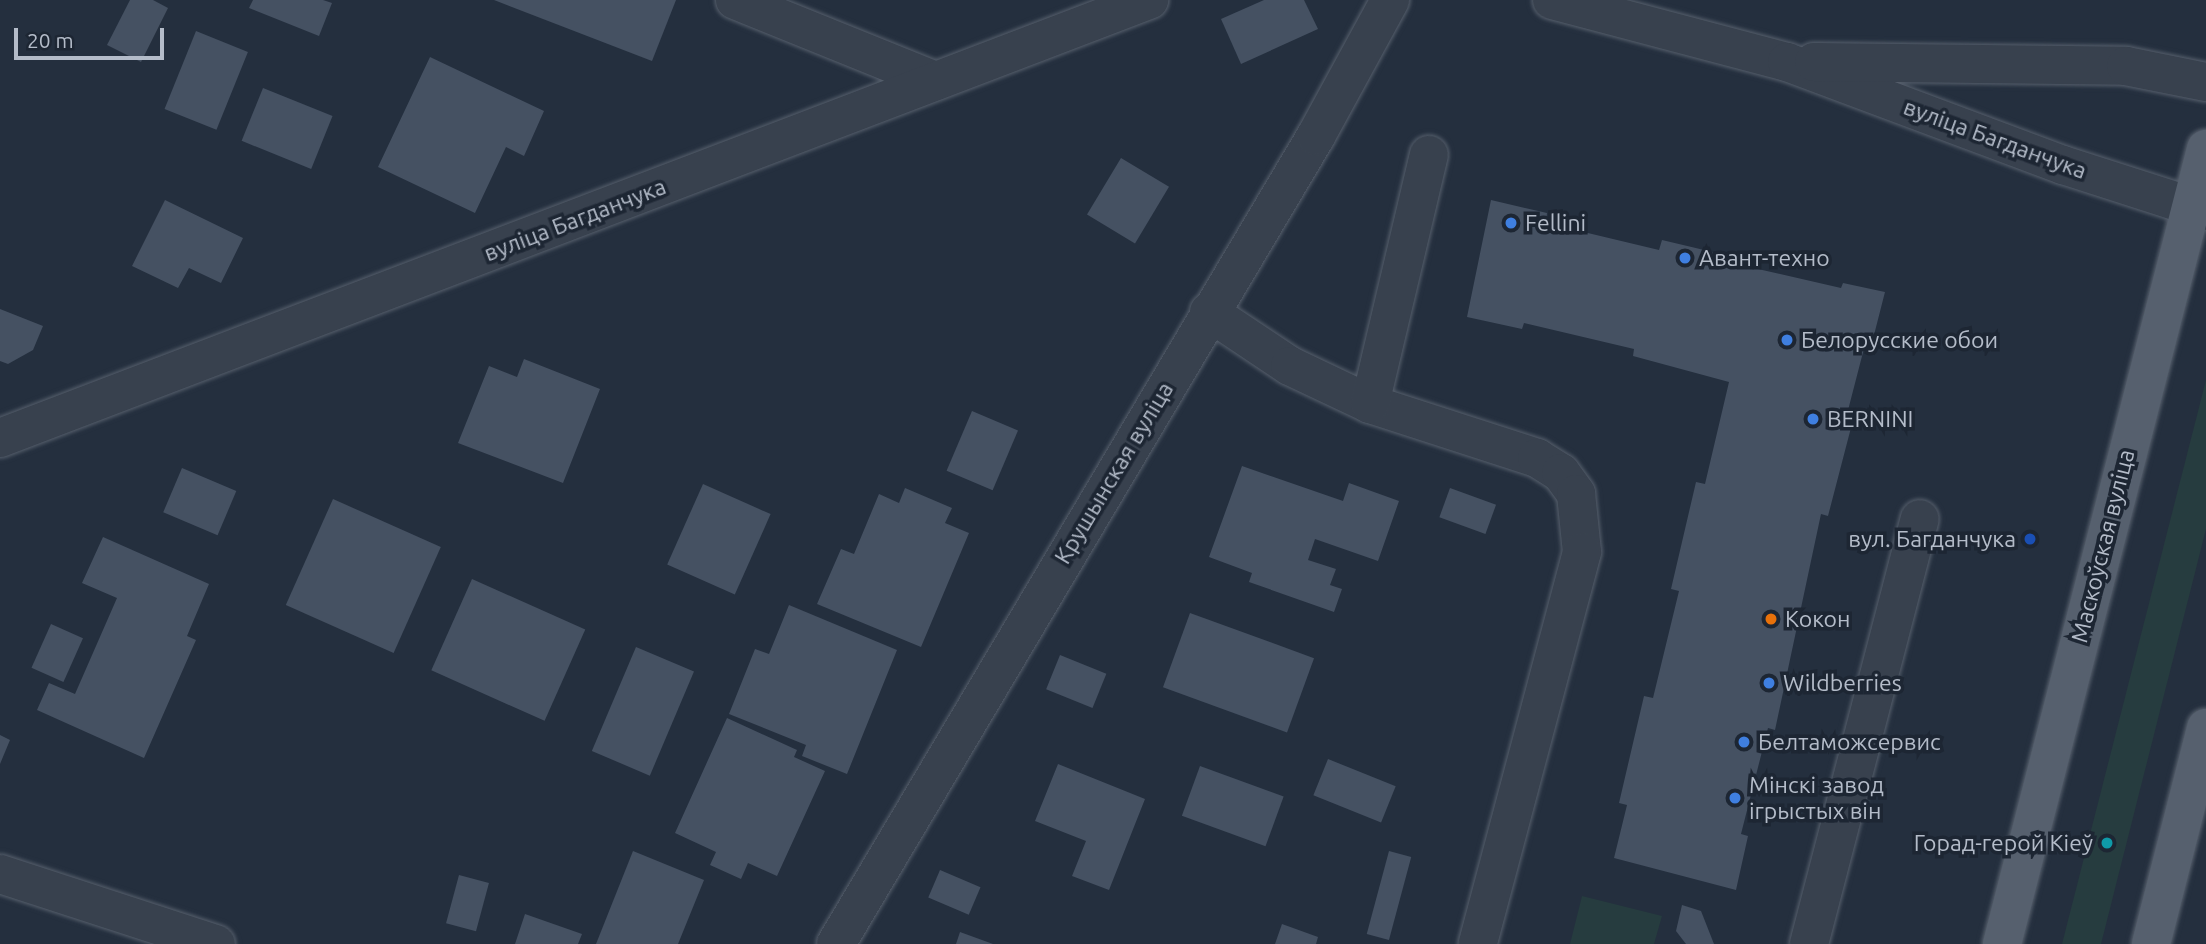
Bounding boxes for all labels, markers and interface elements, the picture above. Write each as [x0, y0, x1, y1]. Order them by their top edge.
scale bar [18, 14, 168, 58]
text: 20 m [27, 28, 74, 52]
street label: вуліца Багданчука [1900, 93, 2090, 185]
street label: вуліца Багданчука [480, 173, 670, 267]
place label: Fellini [1525, 209, 1586, 237]
marker: Fellini [1503, 215, 1519, 231]
place label: Авант-техно [1699, 244, 1830, 272]
marker: Авант-техно [1677, 250, 1693, 266]
place label: Белорусские обои [1801, 326, 1998, 354]
marker: Белорусские обои [1779, 332, 1795, 348]
street label: Крушынская вуліца [1049, 377, 1179, 569]
place label: BERNINI [1827, 405, 1913, 433]
marker: BERNINI [1805, 411, 1821, 427]
street label: Маскоўская вуліца [2066, 447, 2140, 645]
place label: вул. Багданчука [1848, 525, 2016, 553]
marker: вул. Багданчука [2022, 531, 2038, 547]
place label: Кокон [1785, 605, 1850, 633]
marker: Кокон [1763, 611, 1779, 627]
place label: Wildberries [1783, 669, 1902, 697]
marker: Wildberries [1761, 675, 1777, 691]
place label: Белтаможсервис [1758, 728, 1941, 756]
marker: Белтаможсервис [1736, 734, 1752, 750]
place label: Мінскі завод ігрыстых він [1749, 771, 1884, 825]
marker: Мінскі завод ігрыстых він [1727, 790, 1743, 806]
place label: Горад-герой Кіеў [1914, 829, 2093, 857]
marker: Горад-герой Кіеў [2099, 835, 2115, 851]

